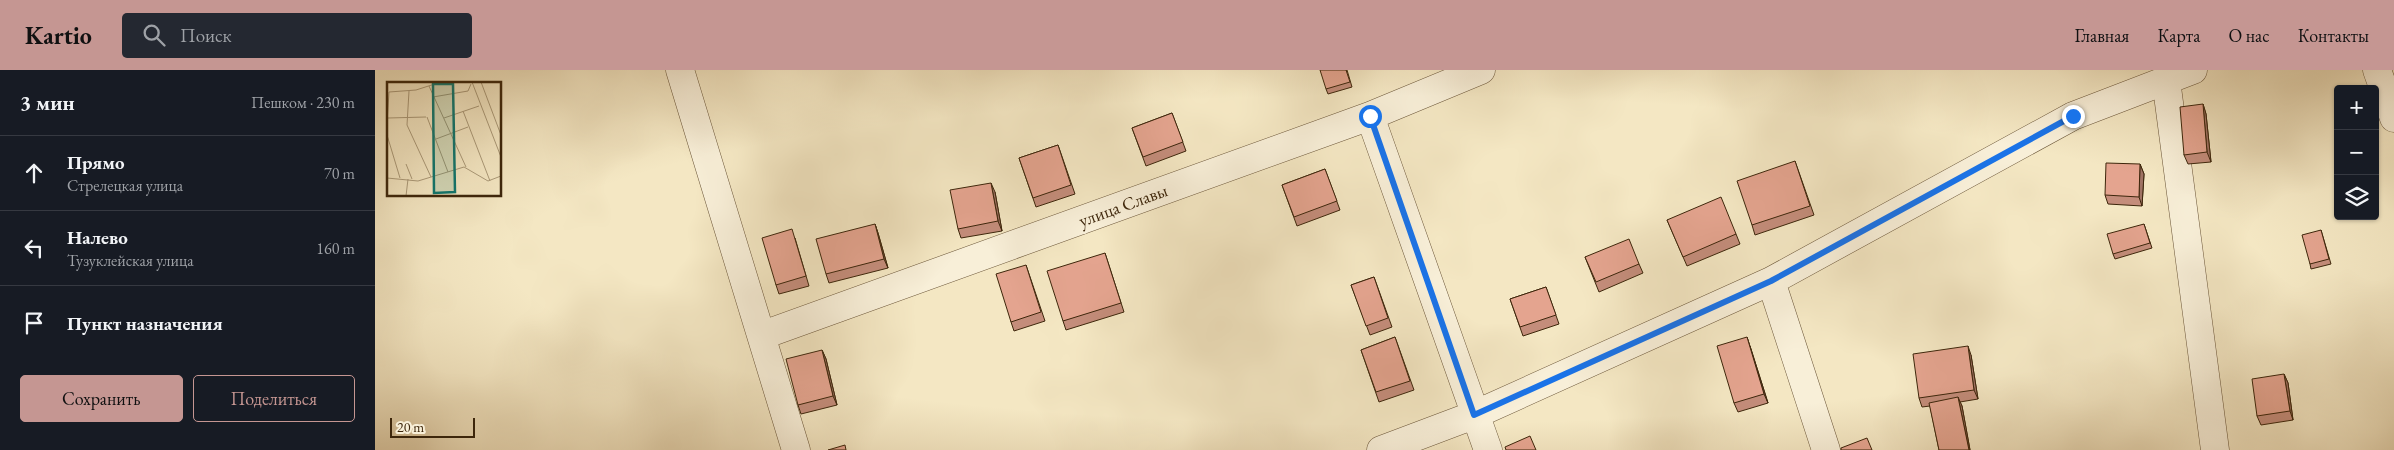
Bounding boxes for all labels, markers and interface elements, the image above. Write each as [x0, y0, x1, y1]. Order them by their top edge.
search box [122, 13, 472, 58]
text: Kartio [25, 20, 92, 51]
icon: search [140, 21, 168, 49]
text: Поиск [180, 23, 232, 48]
text: Главная [2075, 24, 2129, 47]
text: Карта [2157, 24, 2200, 47]
text: О нас [2228, 24, 2270, 47]
text: Контакты [2298, 24, 2369, 47]
inset map [387, 82, 501, 196]
map controls [2334, 85, 2379, 220]
button: + [2334, 85, 2379, 130]
text: 3 мин [20, 89, 75, 116]
text: Пешком · 230 m [251, 92, 355, 113]
route start [1359, 105, 1382, 128]
route end [2062, 105, 2085, 128]
button: − [2334, 130, 2379, 175]
text: Прямо [67, 150, 125, 175]
icon: ahead [20, 159, 48, 187]
text: 70 m [324, 163, 355, 184]
text: Стрелецкая улица [67, 175, 183, 196]
button: layers [2334, 175, 2379, 220]
street label: улица Славы [1075, 178, 1171, 232]
text: Налево [67, 225, 128, 250]
icon: left [20, 234, 48, 262]
text: 160 m [316, 238, 355, 259]
text: Тузуклейская улица [67, 250, 194, 271]
icon: arrive [20, 309, 48, 337]
text: Пункт назначения [67, 311, 223, 336]
button: Сохранить [20, 375, 183, 422]
button: Поделиться [193, 375, 355, 422]
scale bar [390, 415, 475, 438]
text: 20 m [397, 418, 424, 436]

